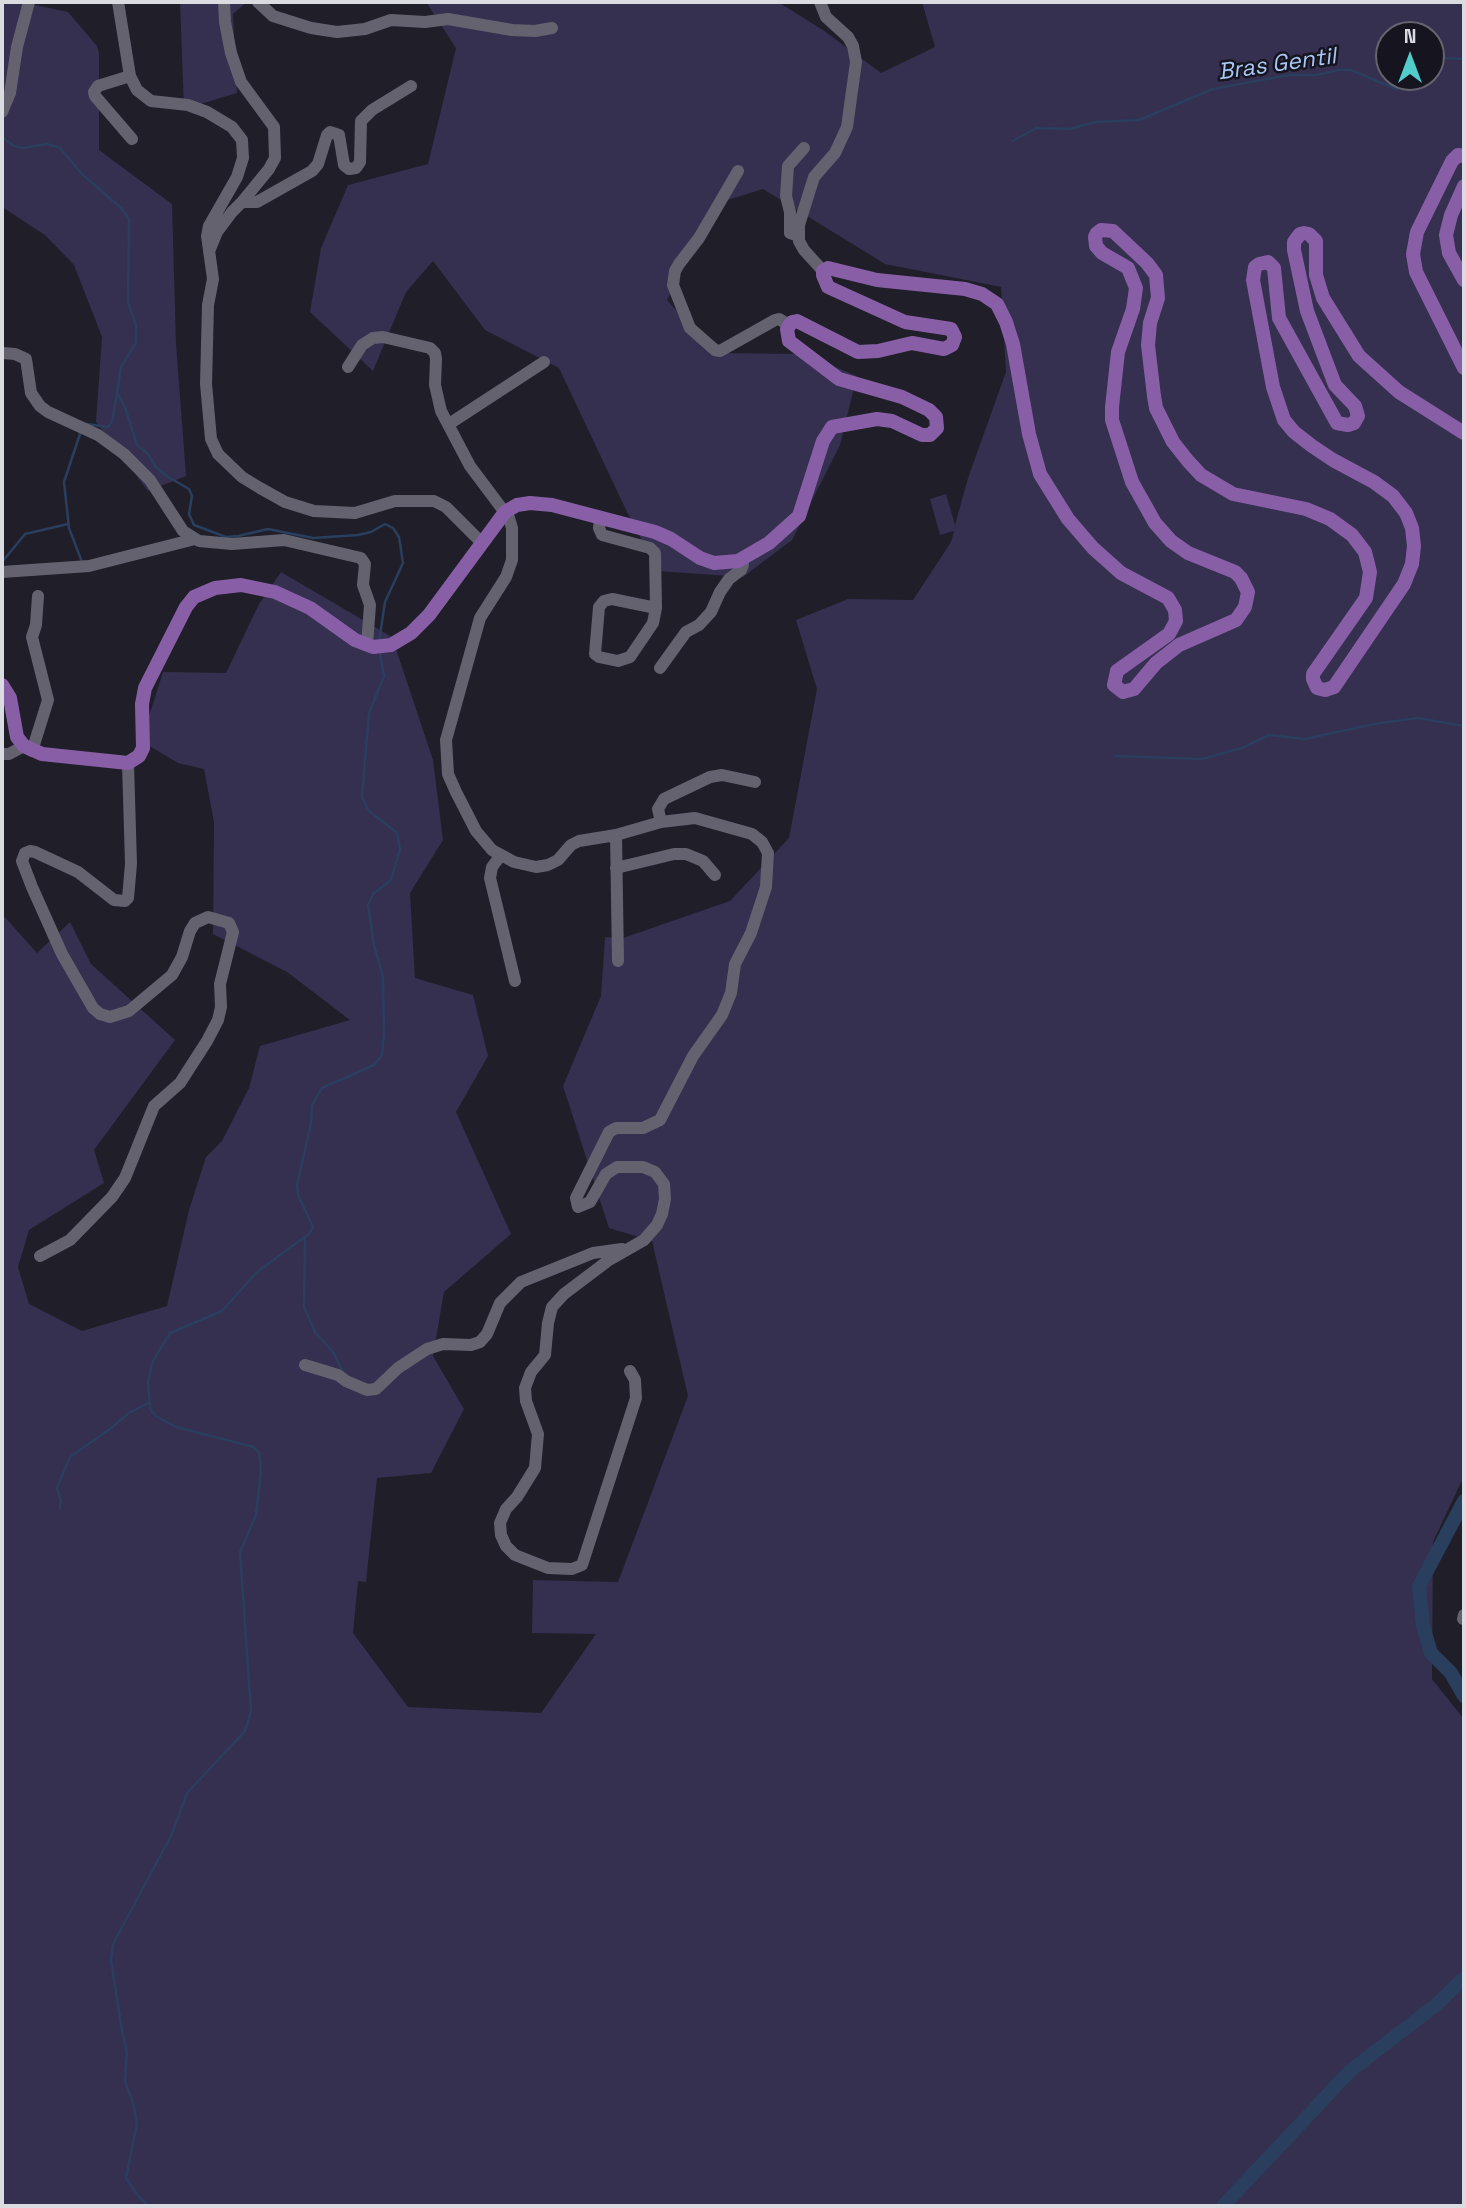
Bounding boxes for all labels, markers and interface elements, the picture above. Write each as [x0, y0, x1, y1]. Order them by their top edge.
north arrow [1375, 21, 1445, 91]
text: N [1404, 24, 1416, 49]
water label: Bras Gentil [1216, 43, 1338, 87]

